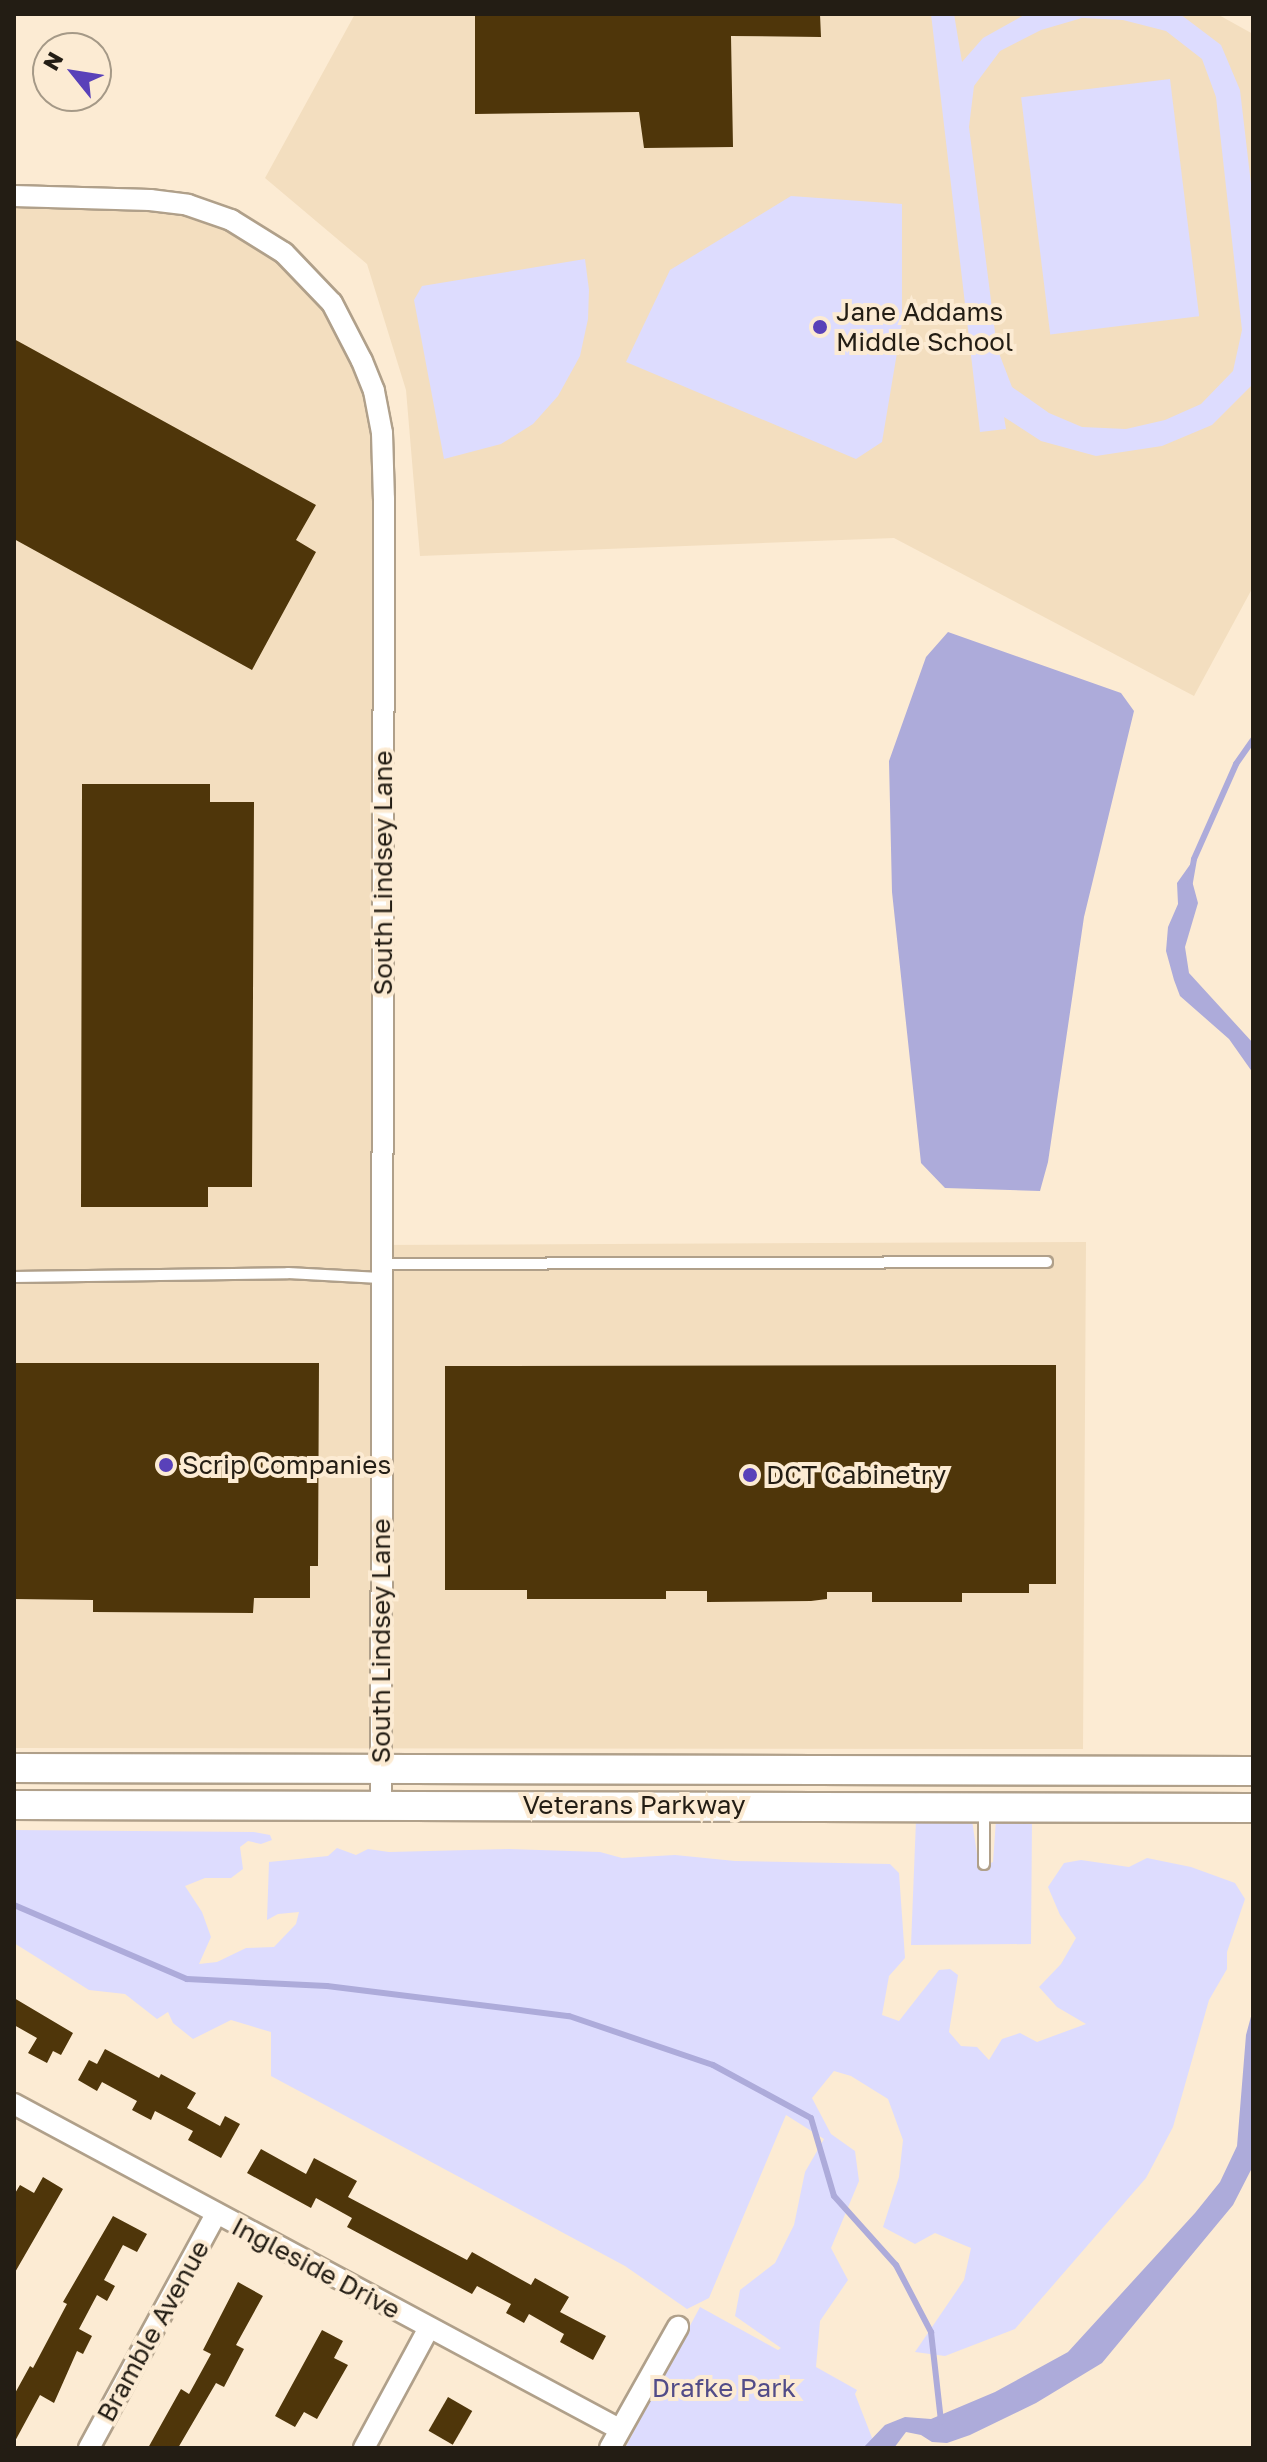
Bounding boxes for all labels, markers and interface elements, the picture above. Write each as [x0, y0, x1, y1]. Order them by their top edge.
north arrow [32, 32, 112, 112]
text: N [37, 47, 68, 75]
place label: Jane Addams Middle School [836, 296, 1013, 358]
marker: Jane Addams Middle School [811, 318, 829, 336]
street label: South Lindsey Lane [367, 751, 399, 995]
place label: Scrip Companies [182, 1449, 391, 1481]
marker: Scrip Companies [157, 1456, 175, 1474]
place label: DCT Cabinetry [766, 1459, 946, 1491]
marker: DCT Cabinetry [741, 1466, 759, 1484]
street label: South Lindsey Lane [365, 1519, 397, 1763]
street label: Veterans Parkway [522, 1789, 746, 1821]
street label: Ingleside Drive [227, 2211, 405, 2325]
street label: Bramble Avenue [90, 2235, 216, 2427]
park label: Drafke Park [652, 2372, 796, 2404]

